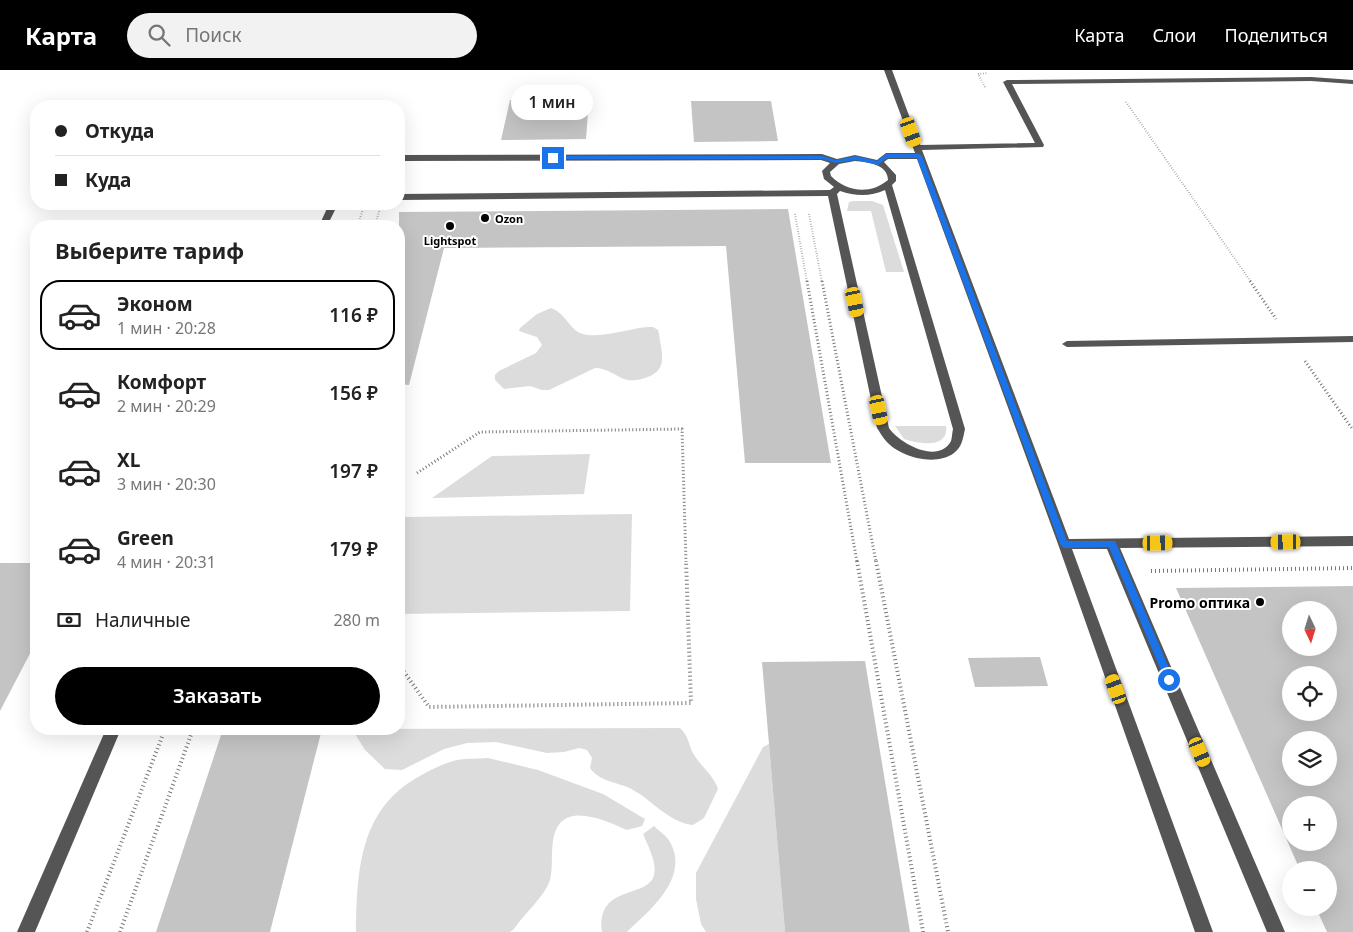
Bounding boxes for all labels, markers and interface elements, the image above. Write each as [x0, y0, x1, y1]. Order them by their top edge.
search box [127, 13, 477, 58]
text: Карта [25, 19, 97, 52]
icon: search [145, 21, 173, 49]
text: Поиск [185, 22, 242, 48]
text: Карта [1074, 23, 1124, 47]
text: Слои [1152, 23, 1196, 47]
text: Поделиться [1224, 23, 1328, 47]
callout: 1 мин [512, 86, 594, 121]
text: 1 мин [529, 91, 576, 113]
car [898, 115, 923, 149]
text: Откуда [85, 118, 154, 144]
route end [542, 147, 564, 169]
text: Куда [85, 167, 131, 193]
place label: Ozon [495, 211, 523, 226]
marker: Ozon [479, 212, 491, 224]
marker: Lightspot [444, 220, 456, 232]
place label: Lightspot [424, 233, 476, 248]
text: Выберите тариф [55, 235, 244, 265]
car [844, 286, 865, 318]
text: Эконом [117, 291, 193, 317]
icon: car [57, 293, 102, 338]
text: 116 ₽ [329, 302, 378, 328]
text: 1 мин · 20:28 [117, 317, 216, 339]
text: Комфорт [117, 369, 206, 395]
icon: car [57, 371, 102, 416]
text: 156 ₽ [329, 380, 378, 406]
car [868, 394, 889, 426]
text: 2 мин · 20:29 [117, 395, 216, 417]
text: XL [117, 447, 140, 473]
icon: car [57, 449, 102, 494]
text: 197 ₽ [329, 458, 378, 484]
text: 3 мин · 20:30 [117, 473, 216, 495]
text: Green [117, 525, 174, 551]
icon: car [57, 527, 102, 572]
car [1270, 534, 1301, 550]
car [1142, 535, 1173, 551]
text: 179 ₽ [329, 536, 378, 562]
text: 4 мин · 20:31 [117, 551, 216, 573]
place label: Promo оптика [1150, 593, 1250, 612]
marker: Promo оптика [1254, 596, 1266, 608]
north arrow [1282, 601, 1338, 656]
map controls [1282, 601, 1337, 916]
icon: cash [55, 606, 83, 634]
text: Наличные [95, 607, 190, 633]
text: 280 m [333, 609, 380, 631]
button: locate [1282, 666, 1337, 721]
button: Заказать [55, 667, 380, 725]
route start [1158, 669, 1180, 691]
car [1103, 672, 1128, 706]
button: layers [1282, 731, 1337, 786]
car [1187, 735, 1212, 769]
button: + [1282, 796, 1337, 851]
button: − [1282, 861, 1337, 916]

